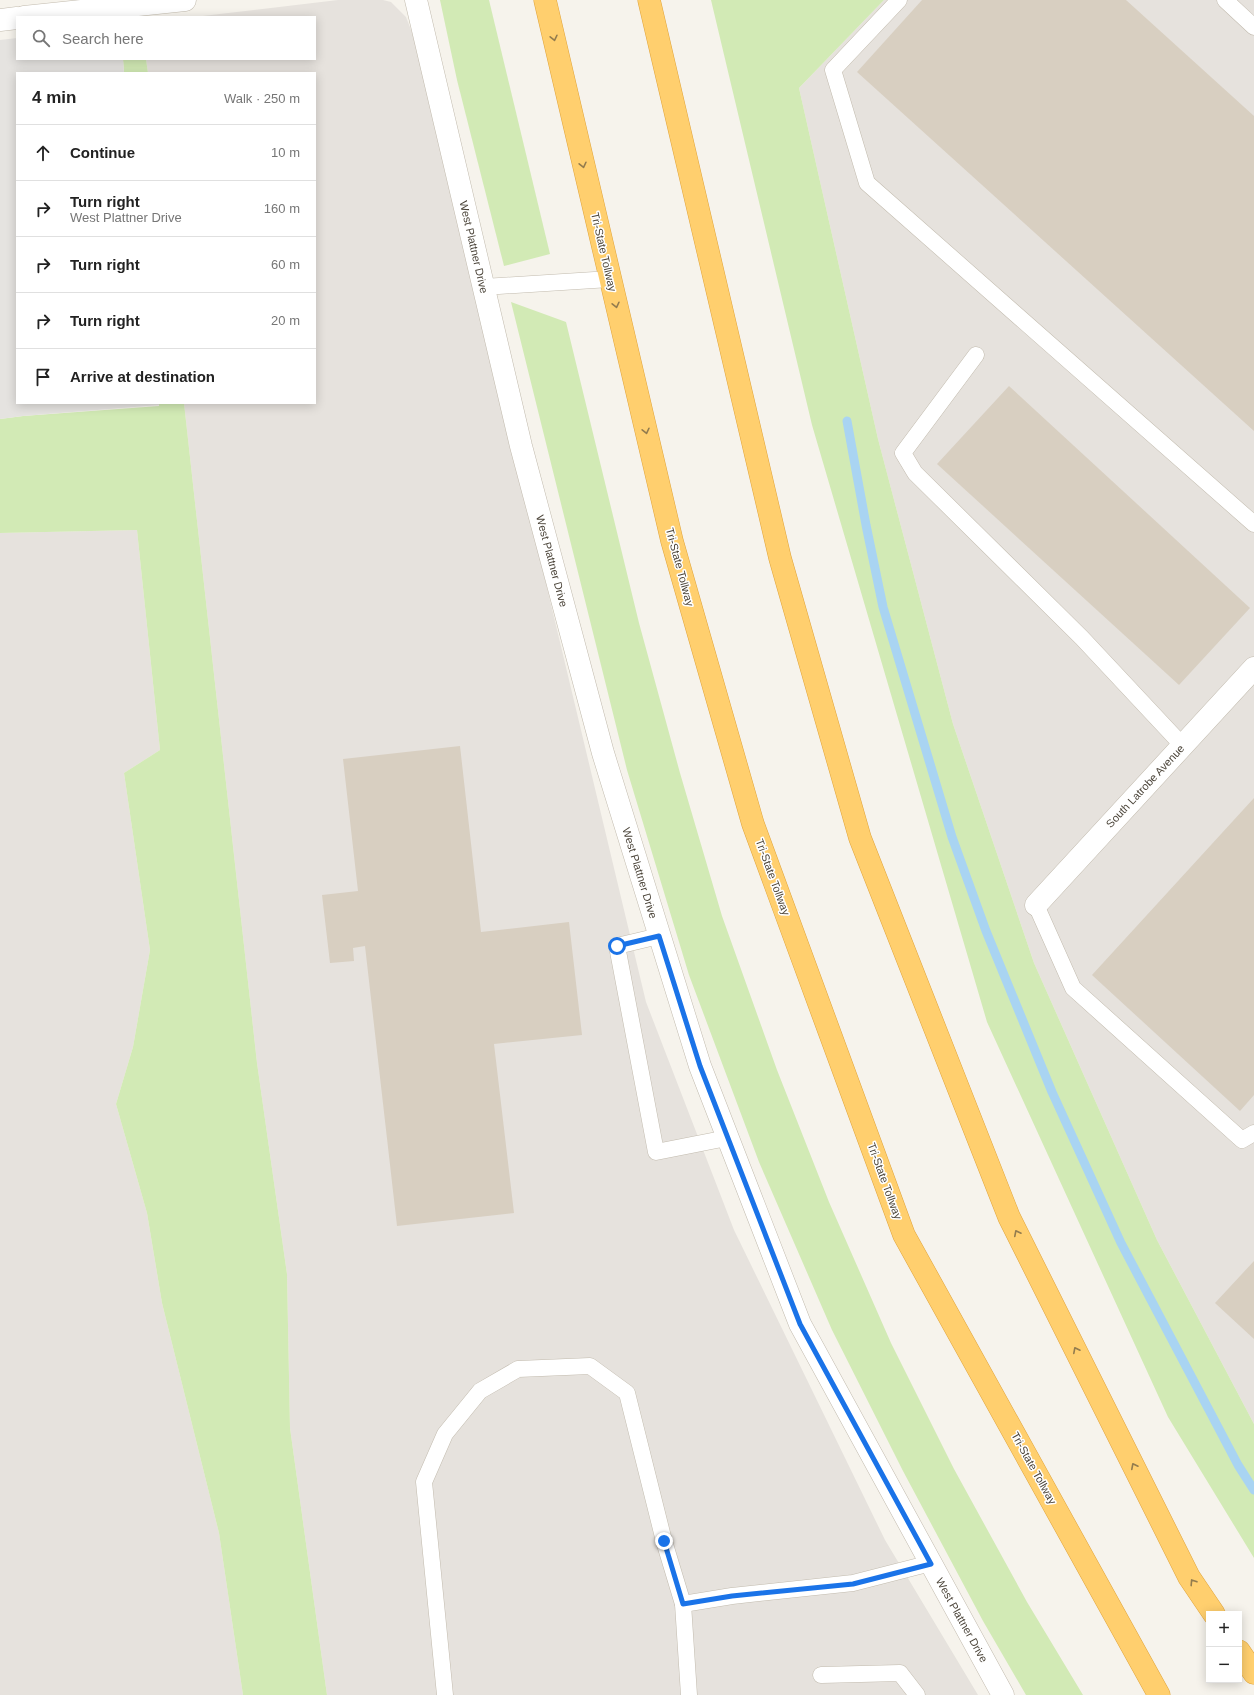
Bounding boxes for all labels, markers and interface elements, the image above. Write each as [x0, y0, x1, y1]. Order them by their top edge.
search box [16, 16, 316, 60]
icon: search [30, 27, 52, 49]
text: Search here [62, 30, 144, 47]
one-way arrow [549, 35, 557, 41]
text: 4 min [32, 88, 76, 107]
text: Walk · 250 m [224, 91, 300, 106]
icon: ahead [32, 142, 54, 164]
text: Continue [70, 144, 135, 161]
text: 10 m [271, 145, 300, 160]
one-way arrow [579, 161, 587, 168]
text: Turn right [70, 193, 140, 210]
icon: right [32, 198, 54, 220]
street label: West Plattner Drive [458, 200, 490, 294]
text: 160 m [264, 201, 300, 216]
text: West Plattner Drive [70, 210, 182, 225]
street label: Tri-State Tollway [589, 211, 619, 293]
icon: right [32, 254, 54, 276]
text: Turn right [70, 256, 140, 273]
text: 60 m [271, 257, 300, 272]
one-way arrow [612, 302, 620, 308]
icon: right [32, 310, 54, 332]
text: Turn right [70, 312, 140, 329]
text: 20 m [271, 313, 300, 328]
icon: arrive [32, 366, 54, 388]
text: Arrive at destination [70, 368, 215, 385]
one-way arrow [641, 427, 650, 434]
street label: West Plattner Drive [534, 514, 570, 608]
street label: Tri-State Tollway [664, 526, 696, 608]
street label: South Latrobe Avenue [1104, 742, 1186, 830]
street label: West Plattner Drive [620, 826, 660, 920]
street label: Tri-State Tollway [754, 837, 793, 917]
route start [608, 937, 626, 955]
street label: Tri-State Tollway [866, 1141, 905, 1221]
one-way arrow [1014, 1230, 1022, 1238]
one-way arrow [1073, 1346, 1080, 1354]
street label: Tri-State Tollway [1009, 1430, 1059, 1507]
one-way arrow [1131, 1462, 1139, 1470]
route end [655, 1532, 673, 1550]
street label: West Plattner Drive [934, 1576, 990, 1664]
one-way arrow [1191, 1579, 1198, 1586]
map controls [1206, 1611, 1242, 1683]
button: + [1206, 1611, 1242, 1647]
button: − [1206, 1647, 1242, 1683]

